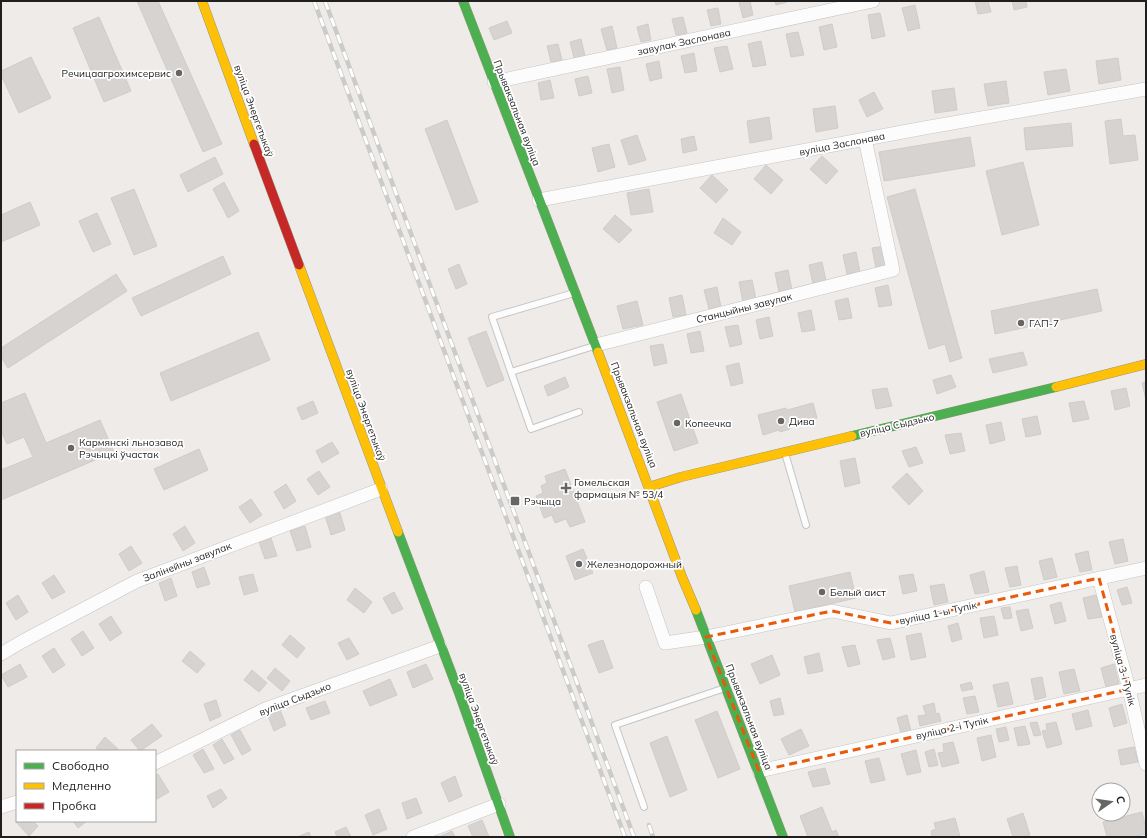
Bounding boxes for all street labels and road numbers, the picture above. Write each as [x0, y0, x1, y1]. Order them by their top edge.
street label: завулак Заслонава [636, 26, 732, 58]
street label: Прывакзальная вуліца [491, 58, 543, 168]
street label: вуліца Энергетыкаў [231, 63, 277, 159]
street label: вуліца Заслонава [798, 129, 886, 159]
street label: Станцыйны завулак [695, 290, 794, 326]
street label: Прывакзальная вуліца [608, 360, 660, 470]
street label: вуліца Энергетыкаў [343, 367, 389, 463]
street label: вуліца Сыдзько [859, 410, 936, 440]
street label: Залінейны завулак [141, 539, 234, 585]
street label: вуліца 1-ы Тупік [898, 598, 978, 628]
street label: вуліца 3-і Тупік [1107, 633, 1139, 708]
street label: Прывакзальная вуліца [723, 662, 775, 772]
street label: вуліца Энергетыкаў [456, 671, 502, 767]
street label: вуліца Сыдзько [257, 679, 333, 719]
street label: вуліца 2-і Тупік [915, 713, 990, 743]

